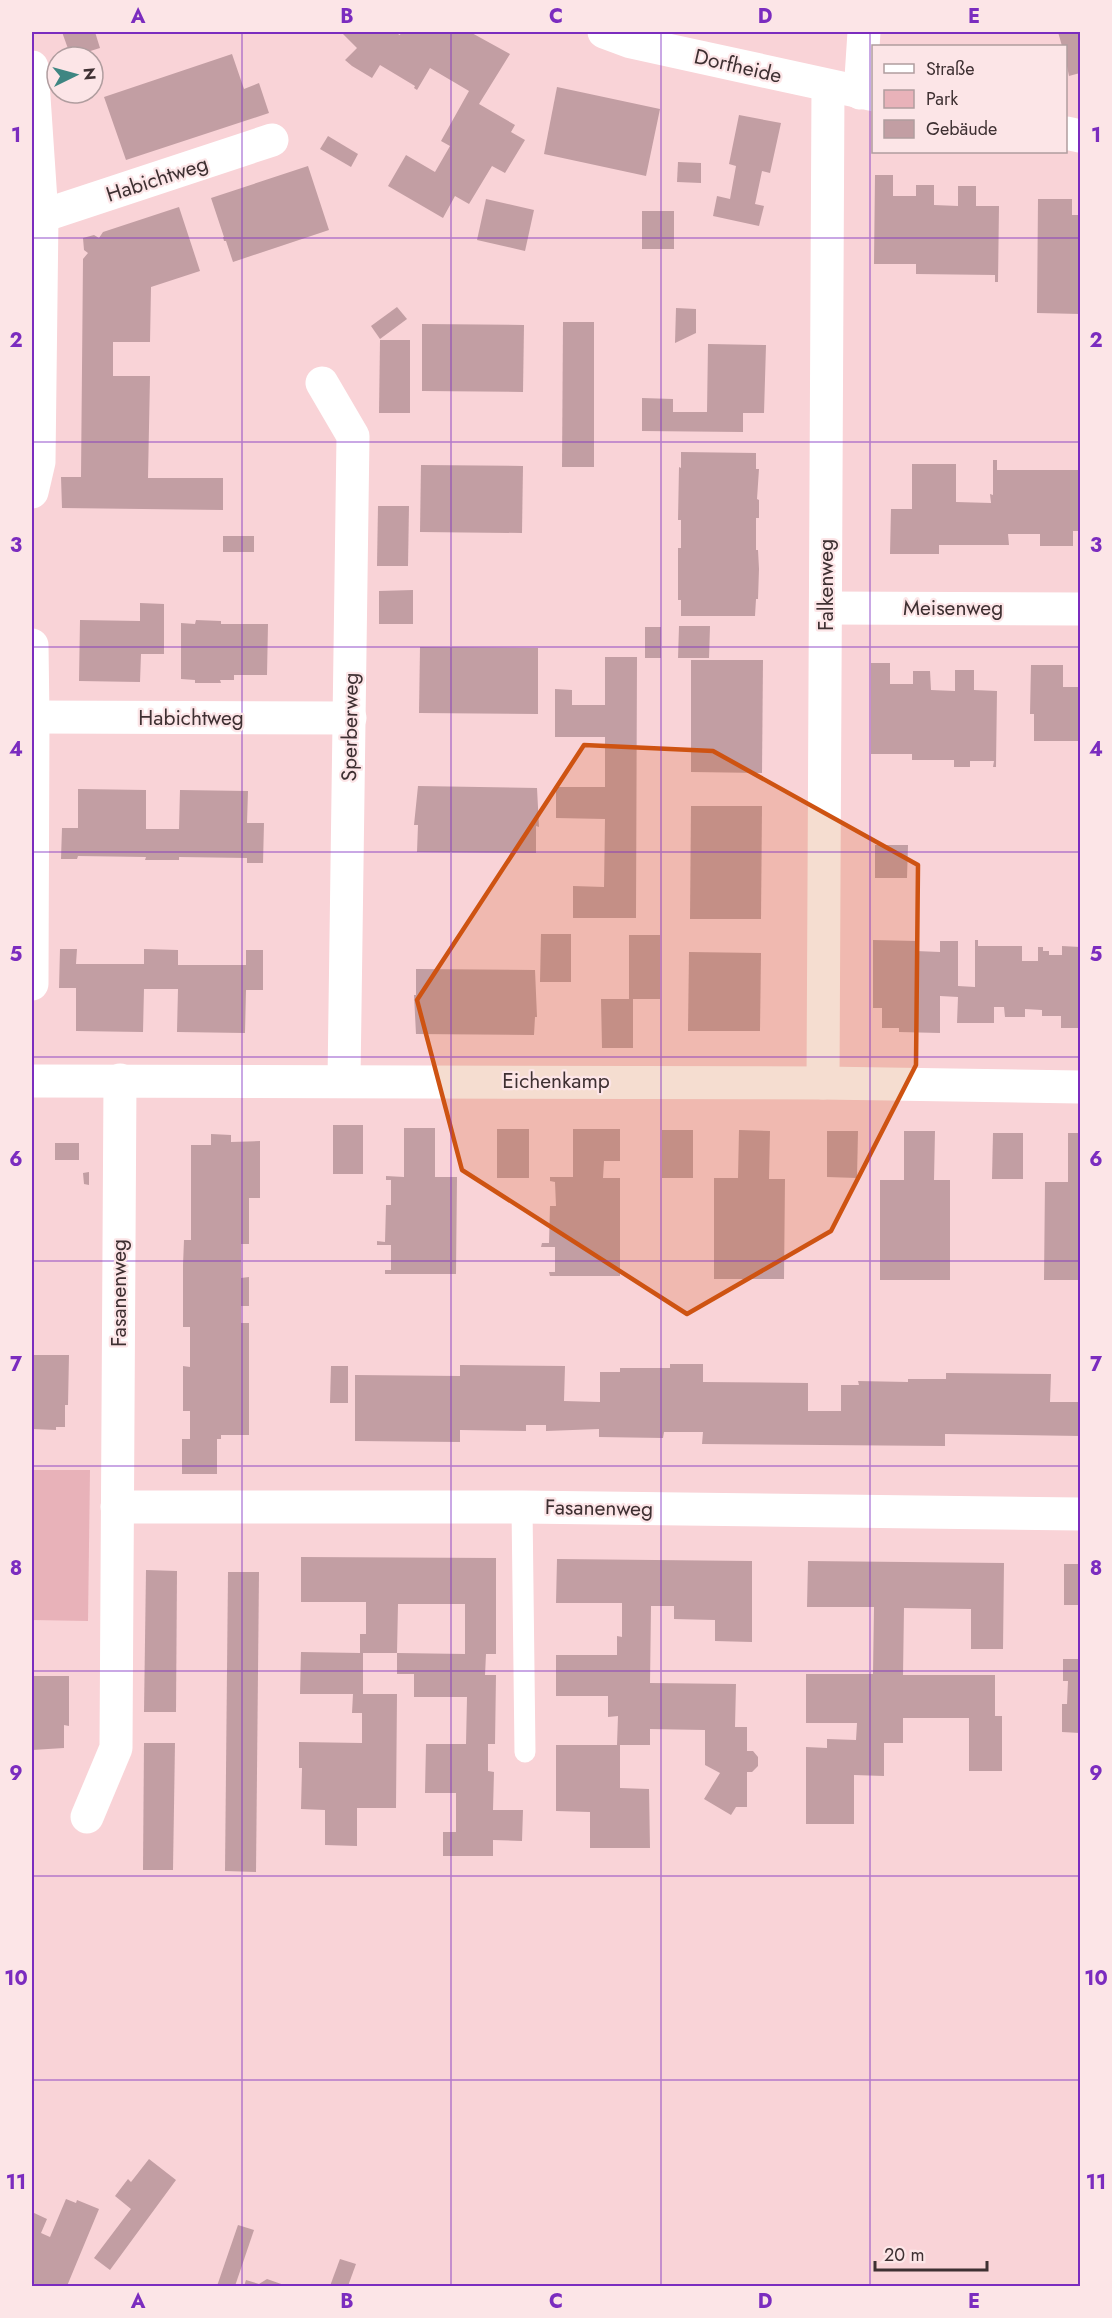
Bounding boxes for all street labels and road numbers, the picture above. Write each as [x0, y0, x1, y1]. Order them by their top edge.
street label: Dorfheide [691, 41, 785, 91]
street label: Habichtweg [102, 148, 212, 210]
street label: Falkenweg [811, 539, 841, 631]
street label: Meisenweg [903, 593, 1003, 623]
street label: Sperberweg [334, 672, 366, 782]
street label: Habichtweg [138, 703, 244, 733]
street label: Eichenkamp [502, 1066, 610, 1096]
street label: Fasanenweg [104, 1239, 134, 1347]
street label: Fasanenweg [545, 1492, 653, 1524]

